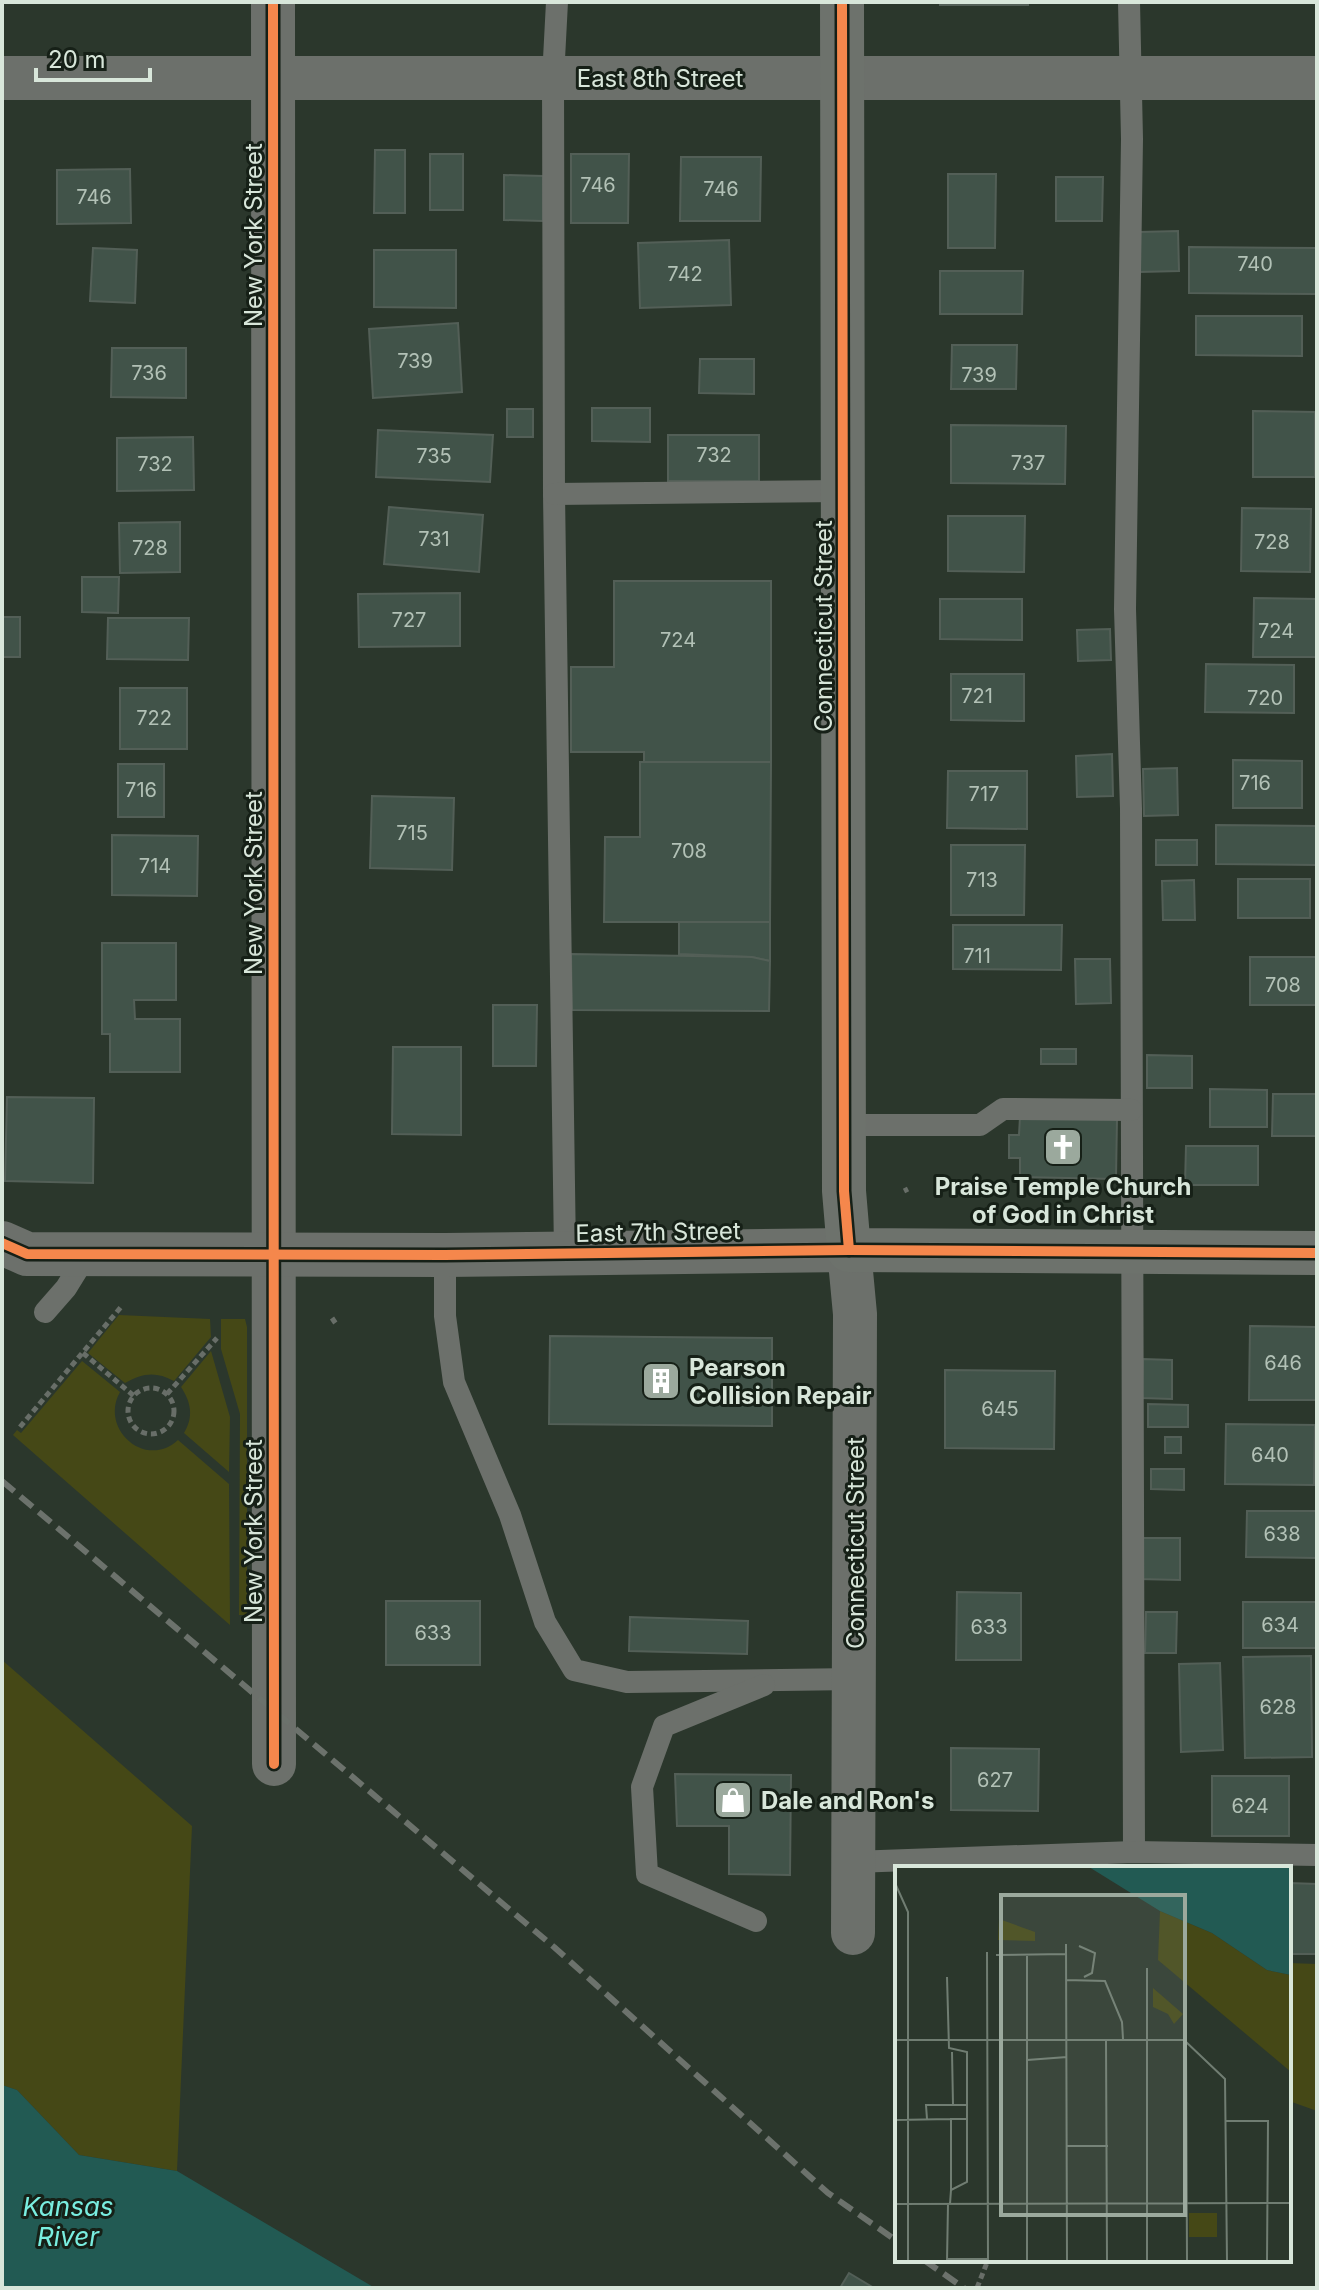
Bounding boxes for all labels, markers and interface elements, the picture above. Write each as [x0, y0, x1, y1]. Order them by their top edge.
scale bar [36, 32, 150, 82]
text: 20 m [48, 45, 106, 74]
street label: East 8th Street [577, 64, 743, 93]
street label: New York Street [239, 143, 268, 327]
house number: 746 [580, 173, 616, 197]
house number: 746 [703, 177, 739, 201]
house number: 746 [76, 185, 112, 209]
house number: 740 [1237, 252, 1273, 276]
house number: 742 [667, 262, 703, 286]
house number: 739 [397, 349, 433, 373]
house number: 736 [131, 361, 167, 385]
house number: 739 [961, 363, 997, 387]
house number: 732 [696, 443, 732, 467]
house number: 735 [416, 444, 452, 468]
house number: 737 [1011, 451, 1045, 475]
house number: 732 [137, 452, 173, 476]
street label: Connecticut Street [809, 520, 838, 732]
house number: 731 [418, 527, 450, 551]
house number: 728 [1254, 530, 1290, 554]
house number: 728 [132, 536, 168, 560]
house number: 727 [392, 608, 426, 632]
house number: 724 [1258, 619, 1294, 643]
house number: 724 [660, 628, 696, 652]
house number: 721 [961, 684, 993, 708]
house number: 720 [1247, 686, 1283, 710]
house number: 722 [136, 706, 172, 730]
house number: 716 [1239, 771, 1271, 795]
house number: 716 [125, 778, 157, 802]
house number: 717 [969, 782, 999, 806]
street label: New York Street [239, 791, 268, 975]
house number: 715 [396, 821, 428, 845]
house number: 708 [671, 839, 707, 863]
house number: 714 [139, 854, 171, 878]
house number: 713 [966, 868, 998, 892]
house number: 711 [963, 944, 991, 968]
house number: 708 [1265, 973, 1301, 997]
church icon: Praise Temple Church of God in Christ [1042, 1126, 1084, 1168]
place label: Praise Temple Church of God in Christ [935, 1172, 1191, 1229]
street label: East 7th Street [575, 1216, 741, 1248]
house number: 646 [1264, 1351, 1302, 1375]
place label: Pearson Collision Repair [689, 1353, 872, 1410]
building icon: Pearson Collision Repair [640, 1360, 682, 1402]
house number: 645 [981, 1397, 1019, 1421]
street label: Connecticut Street [841, 1437, 870, 1649]
street label: New York Street [239, 1439, 268, 1623]
house number: 640 [1251, 1443, 1289, 1467]
house number: 638 [1263, 1522, 1301, 1546]
house number: 634 [1261, 1613, 1299, 1637]
house number: 633 [970, 1615, 1008, 1639]
house number: 633 [414, 1621, 452, 1645]
house number: 628 [1260, 1695, 1296, 1719]
house number: 627 [977, 1768, 1013, 1792]
shop icon: Dale and Ron's [712, 1779, 754, 1821]
place label: Dale and Ron's [761, 1786, 934, 1815]
house number: 624 [1231, 1794, 1269, 1818]
inset map [895, 1866, 1291, 2262]
water label: Kansas River [22, 2191, 114, 2252]

